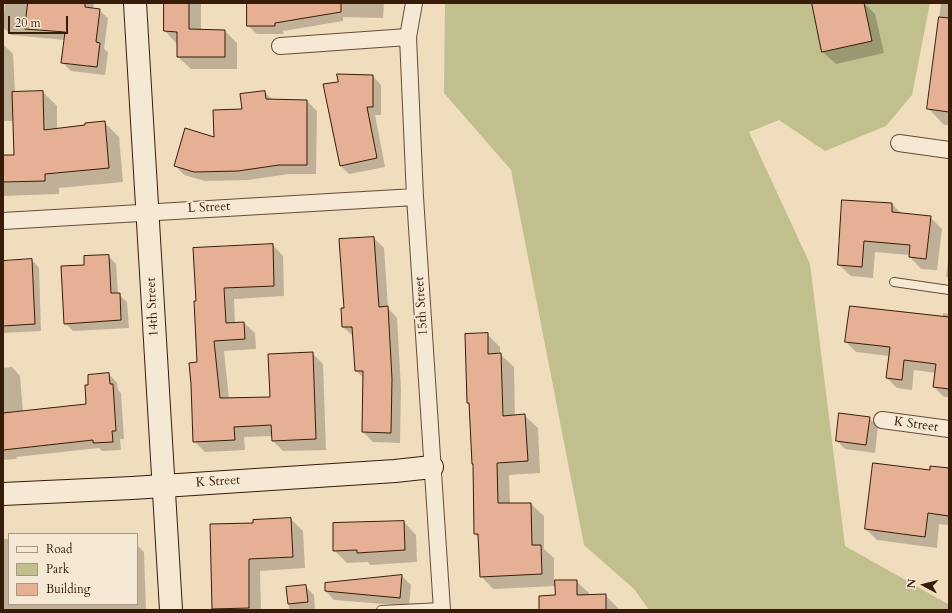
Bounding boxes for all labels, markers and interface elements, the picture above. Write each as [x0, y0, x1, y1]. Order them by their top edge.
scale bar [10, 8, 70, 34]
text: 20 m [15, 15, 41, 31]
street label: L Street [187, 199, 231, 217]
street label: 15th Street [412, 276, 432, 336]
street label: 14th Street [144, 277, 162, 337]
street label: K Street [893, 414, 939, 436]
street label: K Street [195, 473, 241, 491]
legend [8, 533, 138, 605]
text: Road [46, 541, 72, 557]
text: Park [46, 561, 69, 577]
north arrow [904, 565, 944, 605]
text: N [904, 578, 920, 589]
text: Building [46, 581, 90, 597]

